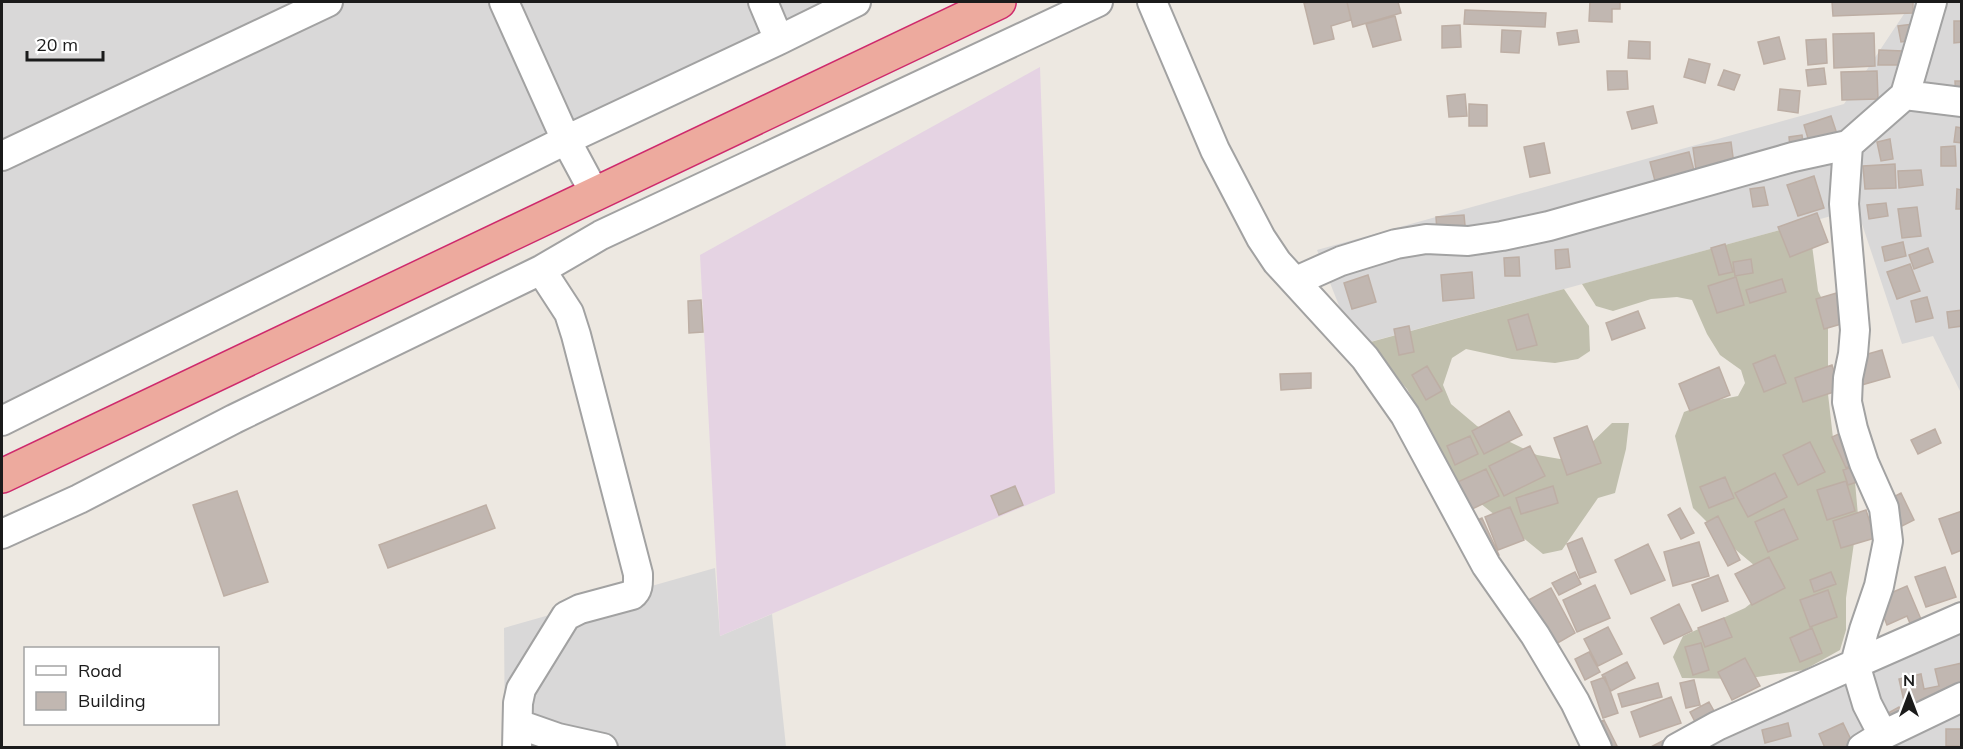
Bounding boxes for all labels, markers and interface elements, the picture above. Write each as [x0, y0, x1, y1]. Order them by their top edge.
scale bar [27, 24, 104, 62]
text: 20 m [36, 33, 78, 56]
legend [24, 647, 219, 725]
text: Road [78, 659, 122, 682]
north arrow [1879, 665, 1939, 725]
text: N [1903, 670, 1915, 690]
text: Building [78, 689, 146, 712]

